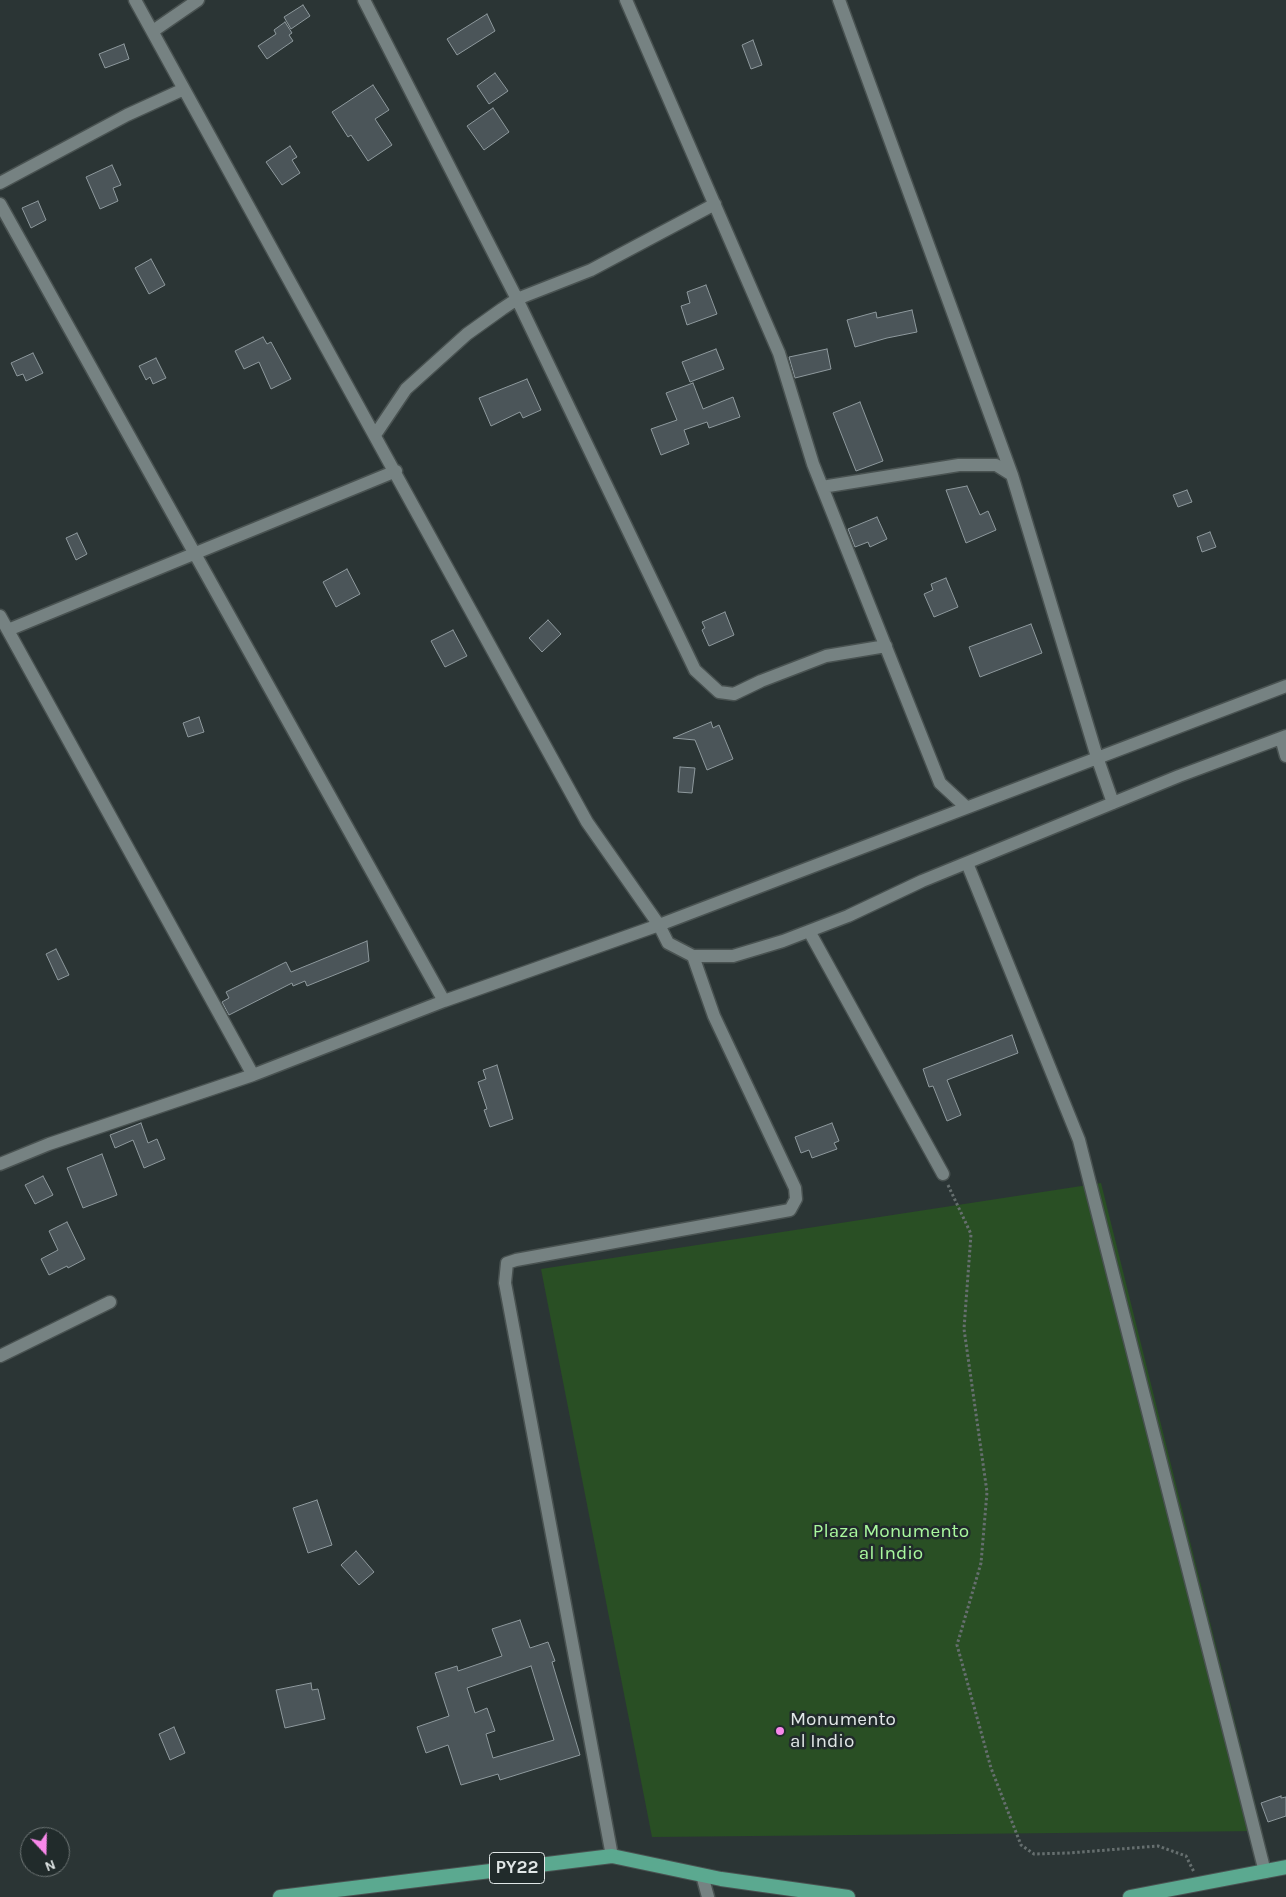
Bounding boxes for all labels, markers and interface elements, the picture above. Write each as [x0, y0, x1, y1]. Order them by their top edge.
park label: Plaza Monumento al Indio [813, 1521, 969, 1565]
place label: Monumento al Indio [790, 1709, 896, 1753]
marker: Monumento al Indio [774, 1725, 786, 1737]
north arrow [20, 1827, 70, 1877]
road number: PY22 [490, 1852, 544, 1884]
text: N [42, 1856, 58, 1875]

